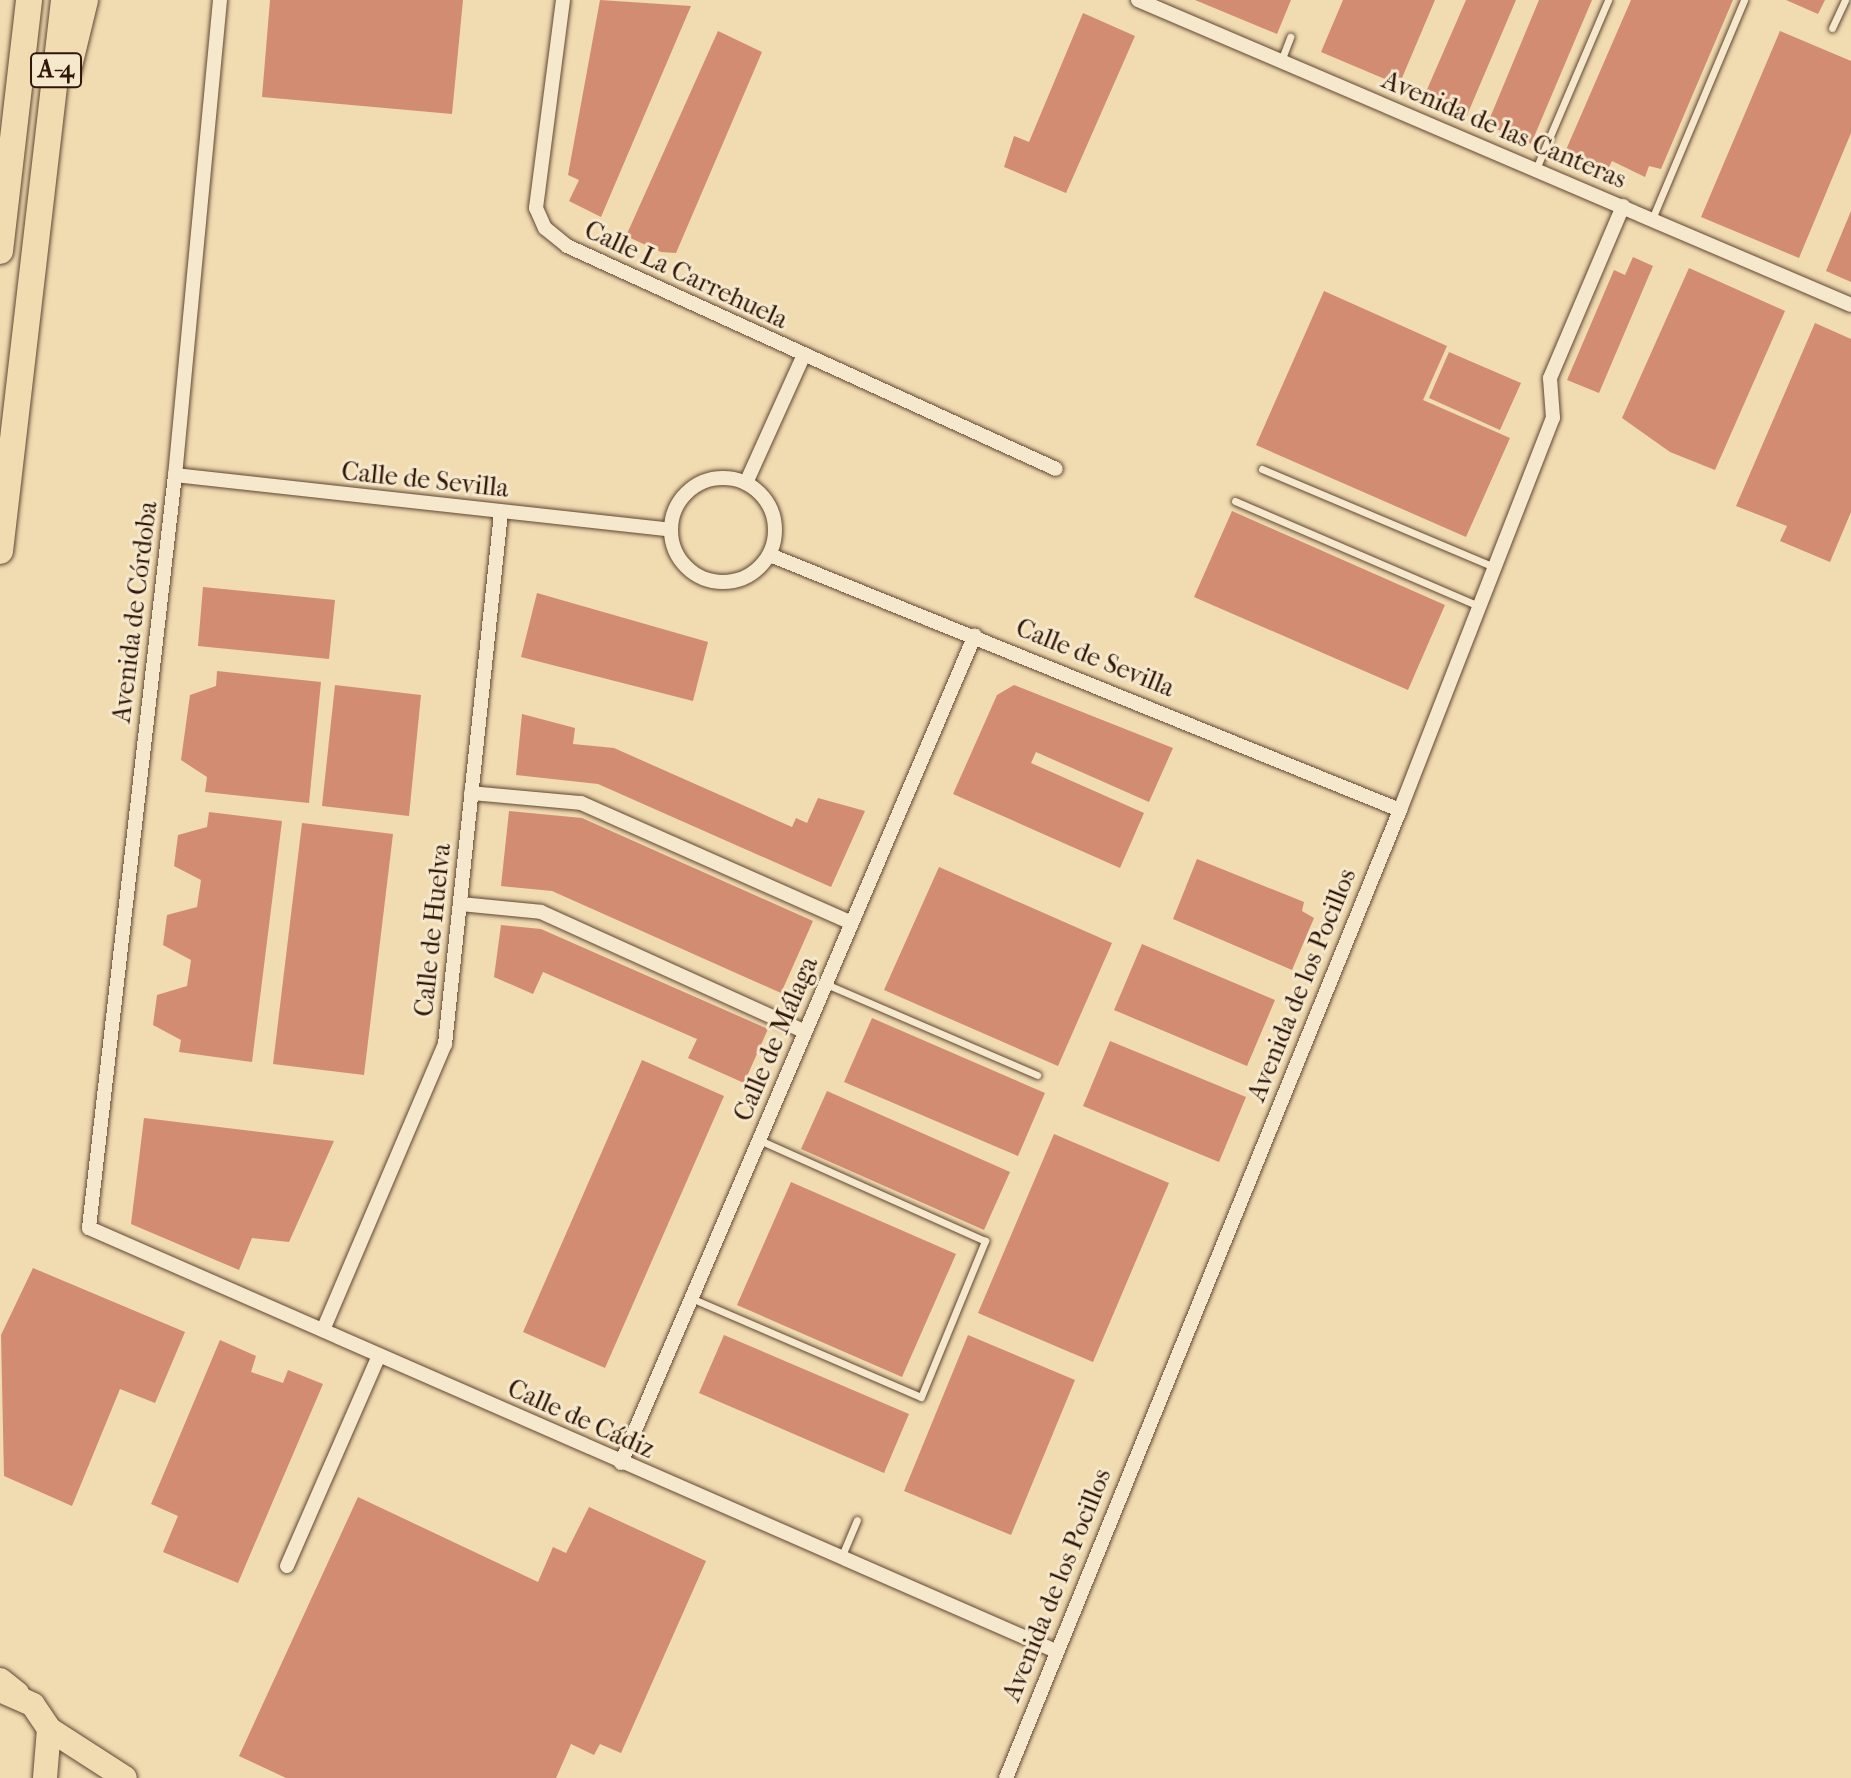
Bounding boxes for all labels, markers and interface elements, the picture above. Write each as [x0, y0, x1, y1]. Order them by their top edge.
road number: A-4 [30, 50, 82, 90]
street label: Avenida de las Canteras [1377, 64, 1631, 196]
street label: Calle La Carrehuela [579, 214, 793, 336]
street label: Calle de Sevilla [340, 456, 510, 504]
street label: Avenida de Córdoba [106, 500, 164, 724]
street label: Calle de Sevilla [1011, 612, 1179, 704]
street label: Calle de Huelva [408, 842, 458, 1018]
street label: Avenida de los Pocillos [1241, 864, 1363, 1106]
street label: Calle de Málaga [727, 952, 825, 1126]
street label: Calle de Cádiz [503, 1373, 659, 1465]
street label: Avenida de los Pocillos [996, 1464, 1118, 1706]

